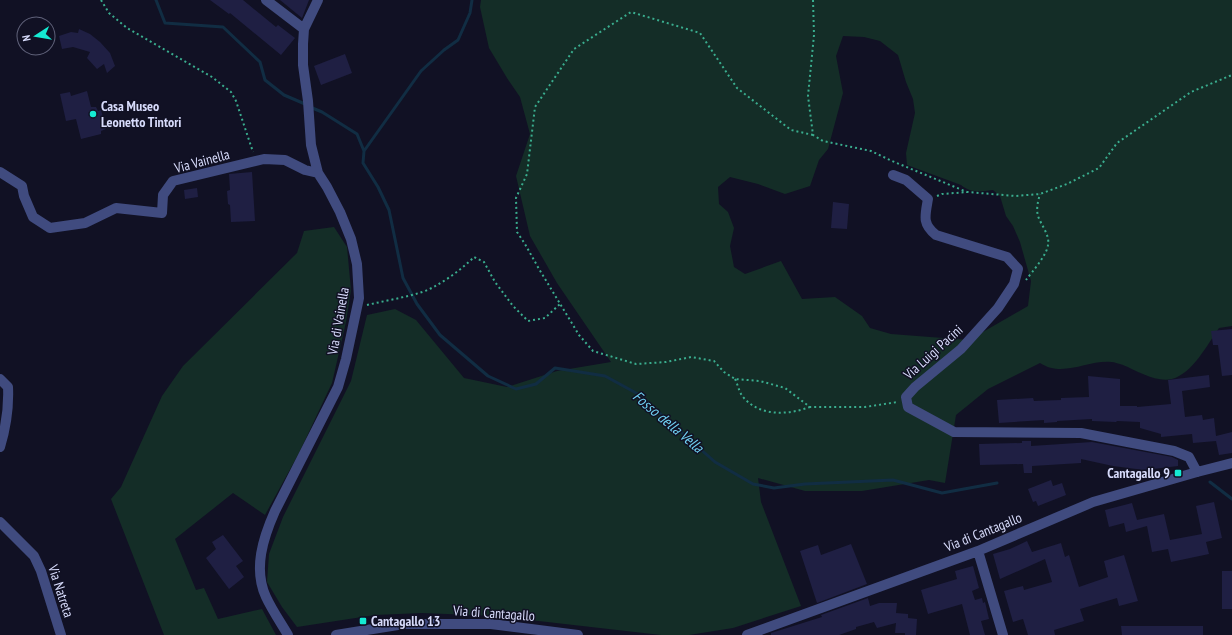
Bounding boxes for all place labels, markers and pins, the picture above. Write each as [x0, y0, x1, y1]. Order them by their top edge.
place label: Casa Museo Leonetto Tintori [101, 97, 181, 131]
marker: Casa Museo Leonetto Tintori [88, 109, 98, 119]
place label: Cantagallo 9 [1107, 464, 1170, 482]
marker: Cantagallo 9 [1173, 468, 1183, 478]
place label: Cantagallo 13 [371, 612, 440, 630]
marker: Cantagallo 13 [358, 616, 368, 626]

